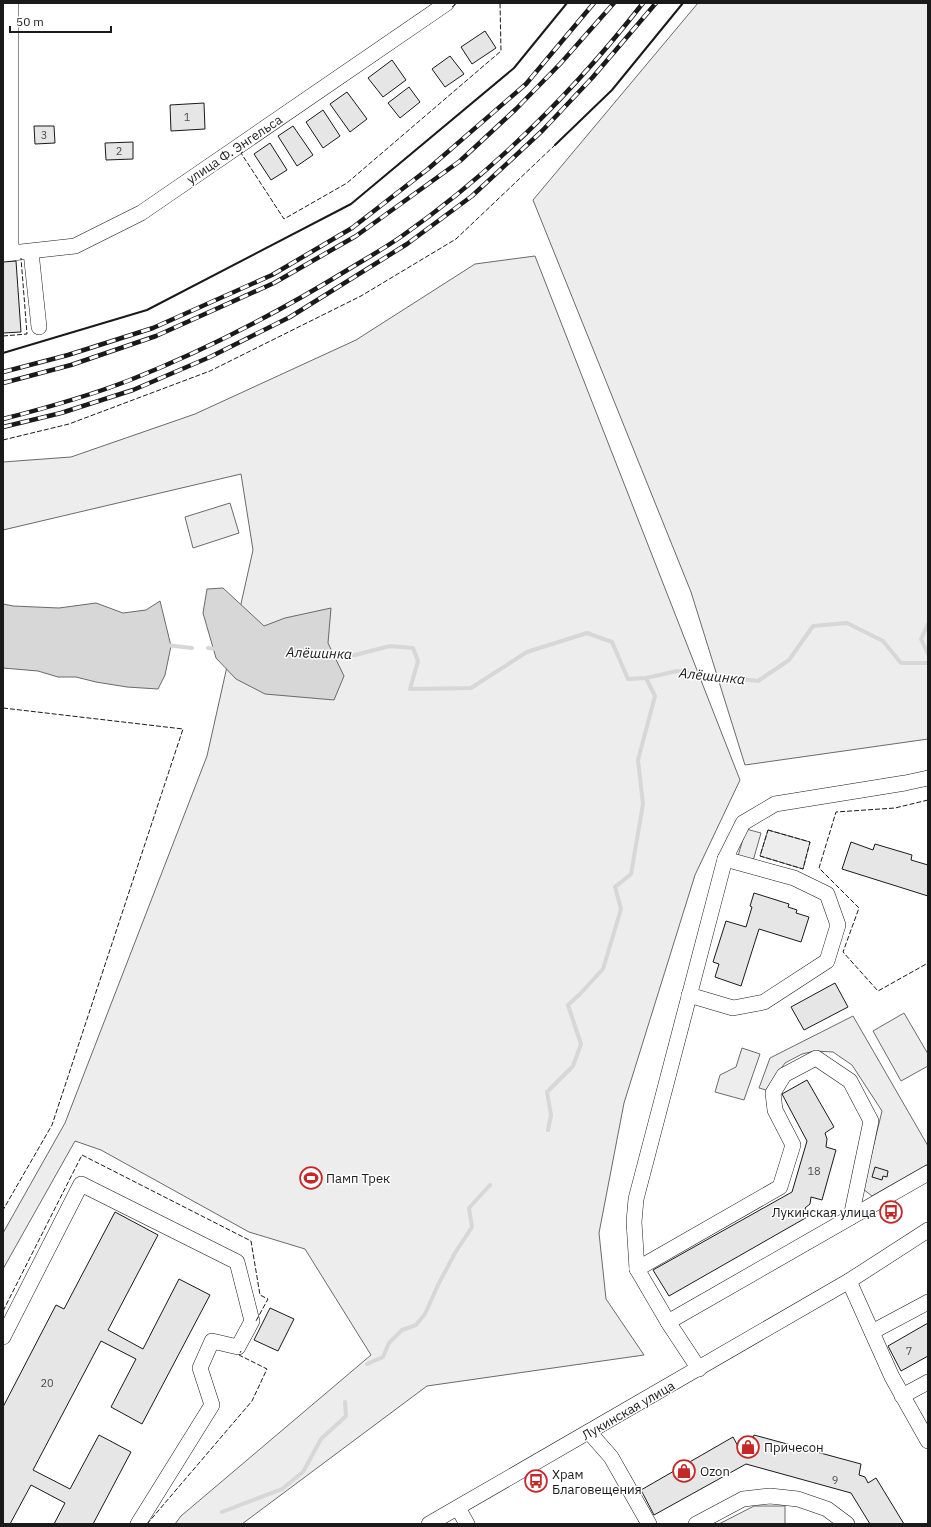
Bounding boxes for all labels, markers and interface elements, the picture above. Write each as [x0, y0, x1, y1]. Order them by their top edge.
scale bar [10, 8, 111, 34]
text: 50 m [16, 14, 44, 29]
house number: 1 [184, 110, 191, 124]
street label: улица Ф. Энгельса [183, 111, 285, 188]
house number: 3 [41, 128, 47, 142]
house number: 2 [116, 144, 122, 158]
water label: Алёшинка [285, 643, 352, 663]
water label: Алёшинка [677, 663, 746, 688]
house number: 18 [807, 1164, 821, 1178]
sports icon: Памп Трек [298, 1165, 324, 1191]
place label: Памп Трек [326, 1170, 390, 1187]
bus stop icon: Лукинская улица [878, 1199, 904, 1225]
place label: Лукинская улица [772, 1204, 876, 1221]
house number: 7 [906, 1344, 912, 1358]
house number: 20 [40, 1376, 54, 1390]
street label: Лукинская улица [579, 1377, 678, 1444]
shop icon: Причесон [735, 1434, 761, 1460]
place label: Причесон [764, 1439, 824, 1456]
shop icon: Ozon [671, 1458, 697, 1484]
place label: Ozon [700, 1463, 730, 1480]
place label: Храм Благовещения [552, 1466, 642, 1498]
bus stop icon: Храм Благовещения [523, 1468, 549, 1494]
house number: 9 [832, 1473, 838, 1487]

